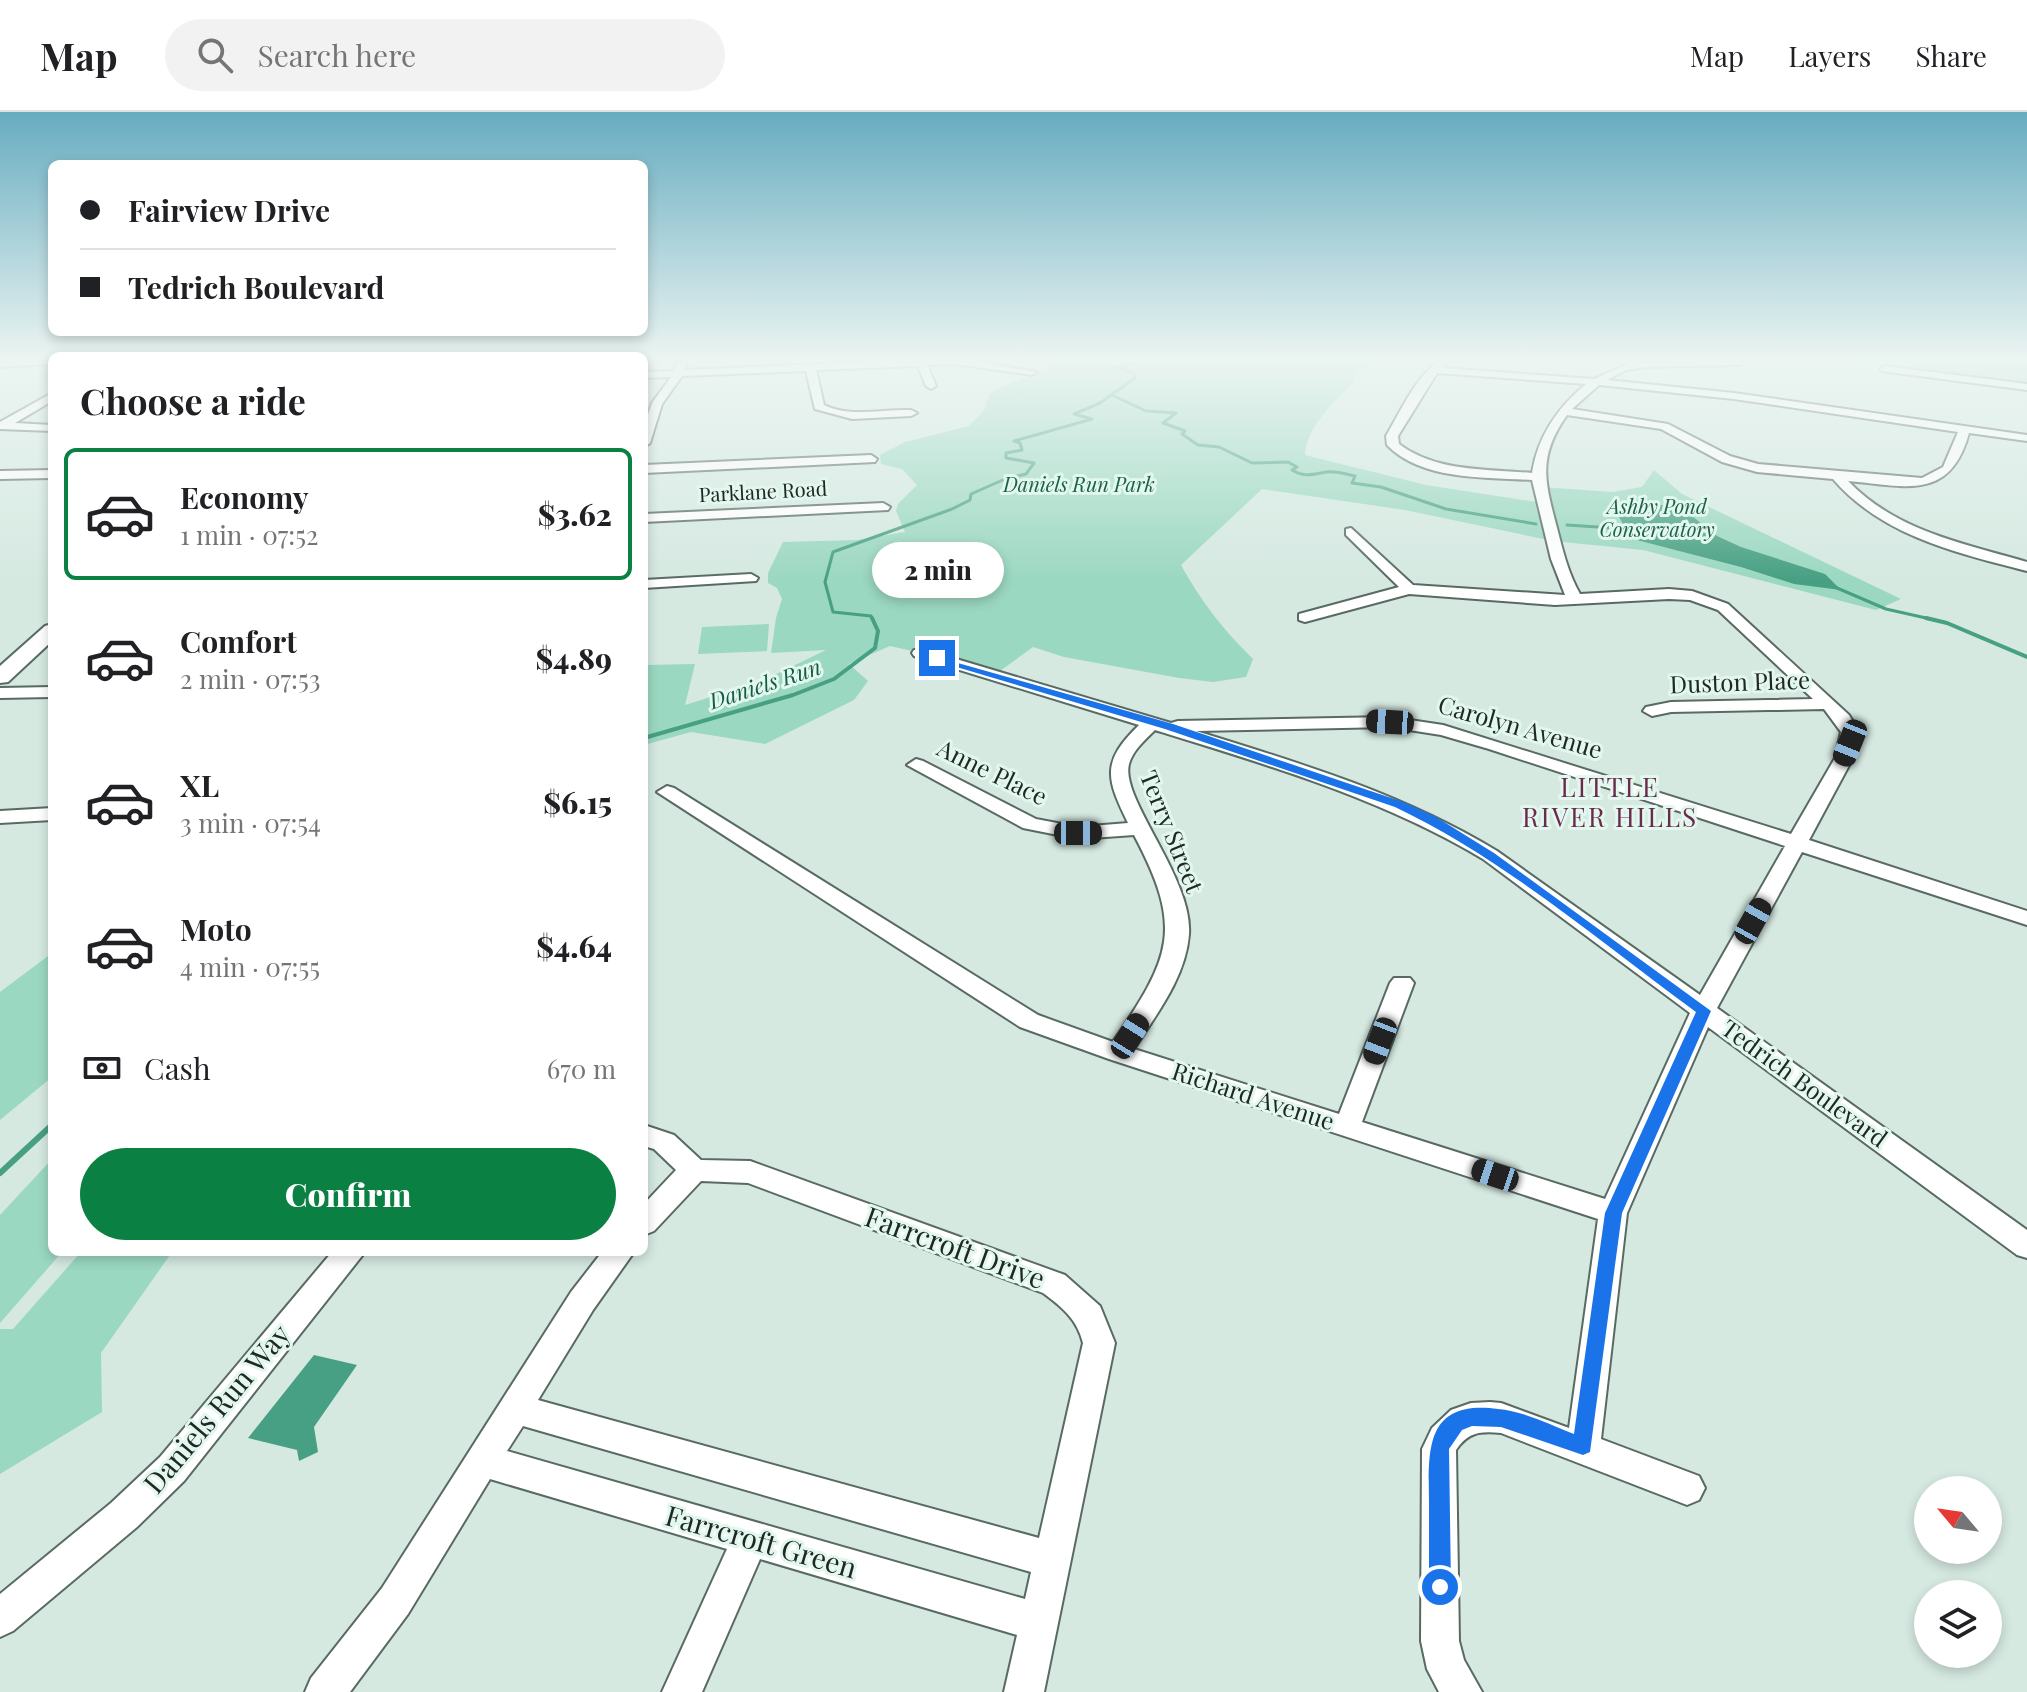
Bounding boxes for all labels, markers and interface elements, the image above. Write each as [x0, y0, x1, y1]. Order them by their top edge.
search box [165, 19, 725, 91]
text: Map [40, 30, 117, 81]
icon: search [193, 33, 237, 77]
text: Search here [257, 35, 416, 75]
text: Map [1690, 37, 1744, 74]
text: Layers [1788, 37, 1871, 74]
text: Share [1915, 37, 1987, 74]
text: Fairview Drive [128, 190, 330, 230]
text: Tedrich Boulevard [128, 267, 385, 307]
text: Choose a ride [80, 376, 306, 424]
park label: Daniels Run Park [1002, 470, 1155, 497]
street label: Parklane Road [698, 474, 828, 507]
text: Economy [180, 477, 309, 517]
icon: car [84, 478, 156, 550]
park label: Ashby Pond Conservatory [1599, 492, 1715, 542]
text: $3.62 [538, 494, 612, 534]
text: 1 min · 07:52 [180, 517, 318, 552]
callout: 2 min [871, 542, 1003, 598]
text: 2 min [904, 552, 972, 587]
text: Comfort [180, 621, 297, 661]
icon: car [84, 622, 156, 694]
text: $4.89 [536, 638, 612, 678]
route end [919, 640, 955, 676]
water label: Daniels Run [704, 651, 825, 716]
text: 2 min · 07:53 [180, 661, 321, 696]
street label: Duston Place [1669, 663, 1811, 699]
street label: Carolyn Avenue [1435, 687, 1606, 765]
car [1365, 709, 1415, 735]
car [1830, 716, 1870, 770]
street label: Anne Place [932, 730, 1053, 812]
text: XL [180, 765, 219, 805]
street label: Terry Street [1134, 765, 1212, 898]
icon: car [84, 766, 156, 838]
district label: LITTLE RIVER HILLS [1522, 769, 1698, 834]
text: $6.15 [543, 782, 612, 822]
text: 3 min · 07:54 [180, 805, 321, 840]
car [1054, 821, 1102, 845]
car [1731, 894, 1775, 948]
text: Moto [180, 909, 252, 949]
icon: car [84, 910, 156, 982]
text: $4.64 [536, 926, 612, 966]
text: 4 min · 07:55 [180, 949, 320, 984]
car [1107, 1009, 1153, 1063]
street label: Tedrich Boulevard [1716, 1011, 1895, 1153]
car [1360, 1014, 1400, 1068]
icon: cash [80, 1046, 124, 1090]
text: Cash [144, 1048, 211, 1088]
text: 670 m [547, 1051, 616, 1086]
street label: Richard Avenue [1168, 1054, 1339, 1136]
button: Confirm [80, 1148, 616, 1240]
car [1468, 1156, 1522, 1194]
street label: Farrcroft Drive [860, 1197, 1051, 1296]
street label: Daniels Run Way [134, 1316, 297, 1500]
north arrow [1914, 1476, 2002, 1564]
map controls [1914, 1476, 2002, 1668]
street label: Farrcroft Green [662, 1496, 861, 1586]
route start [1422, 1569, 1458, 1605]
button: layers [1914, 1580, 2002, 1668]

